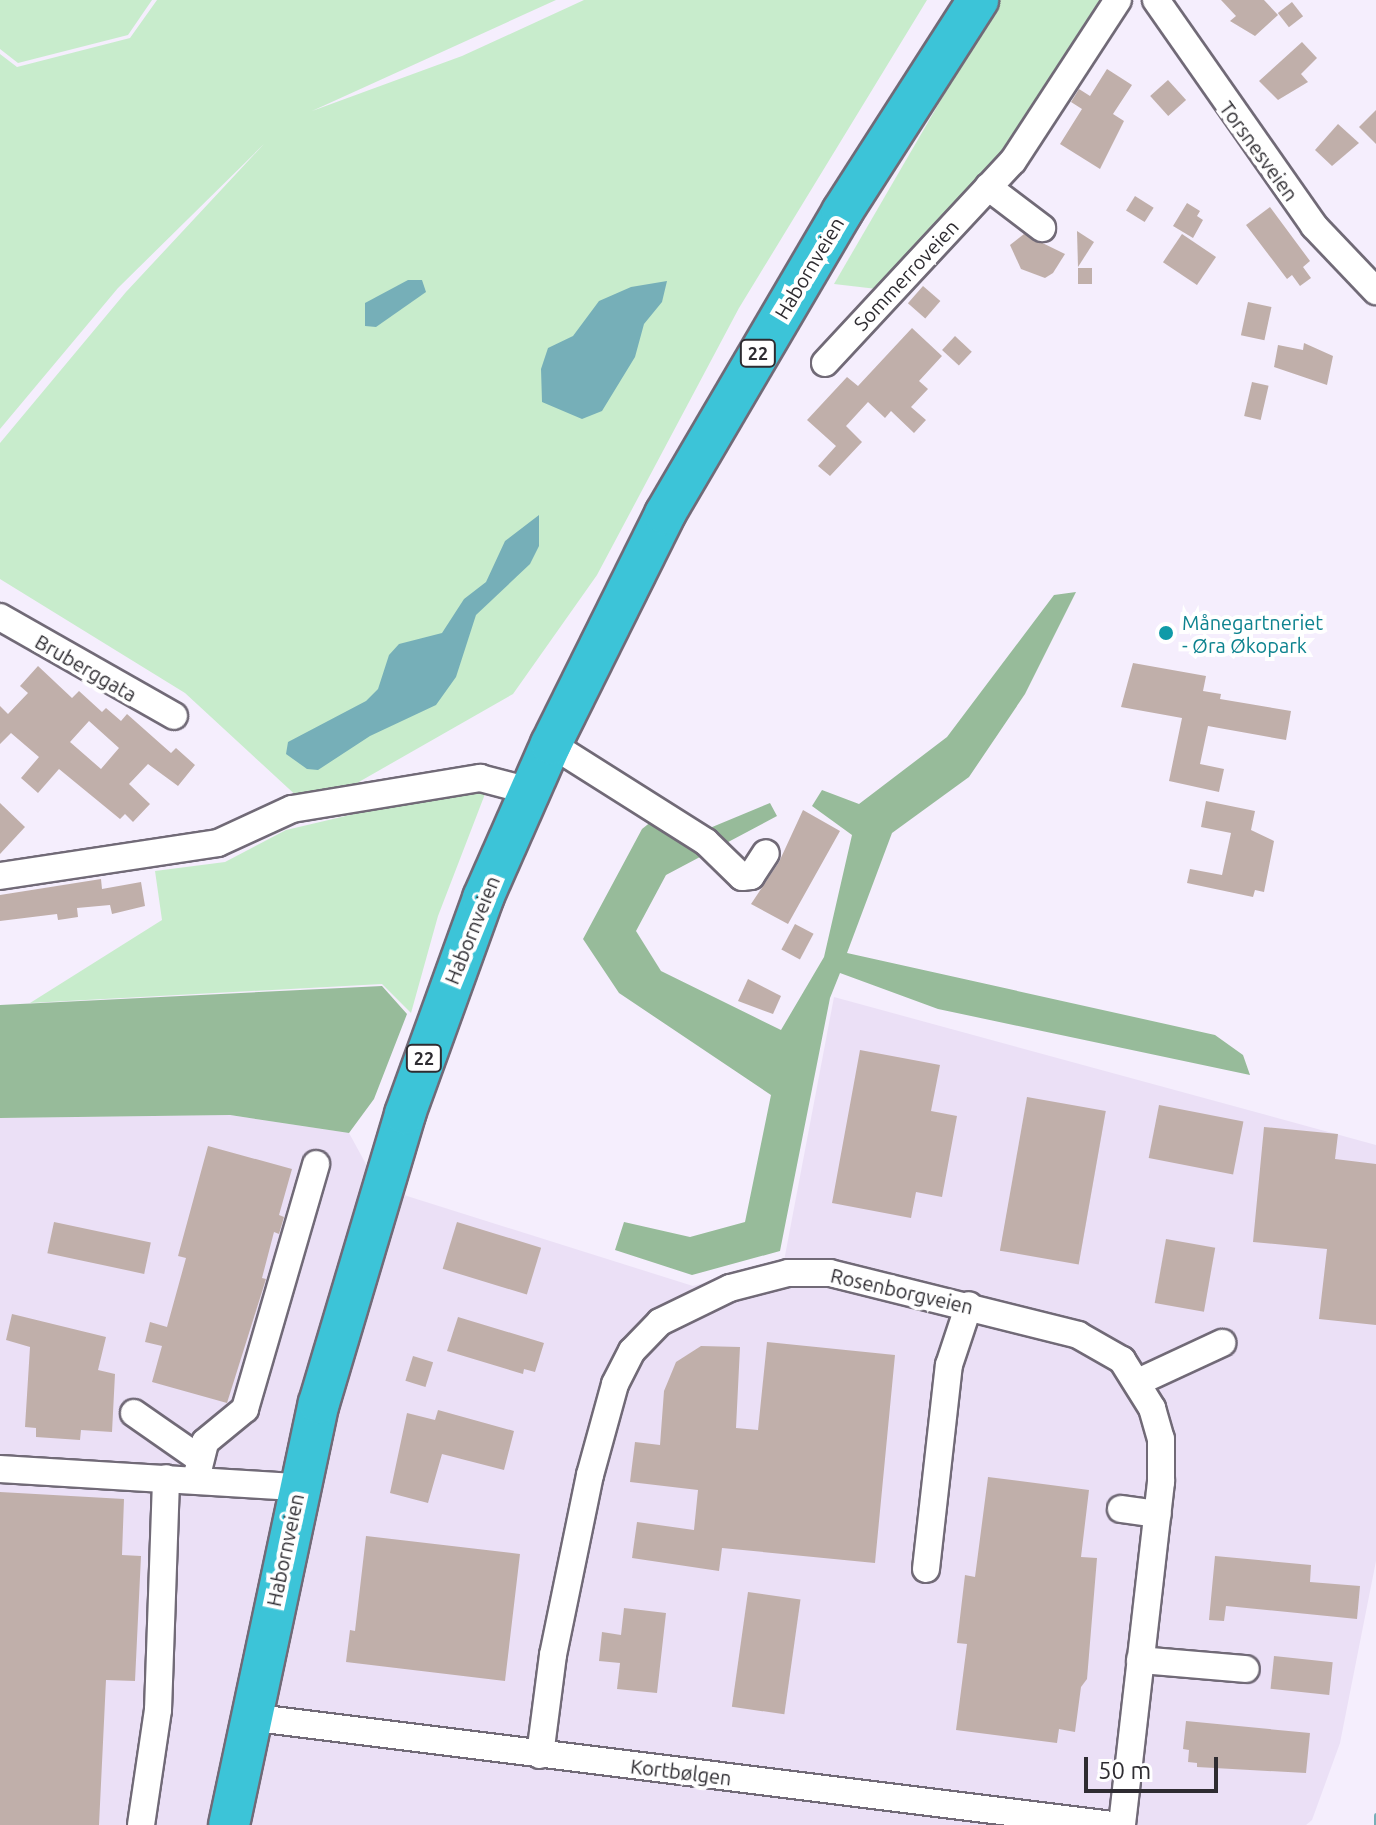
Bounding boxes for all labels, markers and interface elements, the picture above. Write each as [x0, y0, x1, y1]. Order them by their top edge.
street label: Torsnesveien [1215, 96, 1303, 206]
street label: Habornveien [769, 213, 849, 323]
street label: Sommerroveien [849, 215, 963, 335]
road number: 22 [738, 339, 778, 367]
place label: Månegartneriet - Øra Økopark [1182, 610, 1323, 657]
marker: Månegartneriet - Øra Økopark [1157, 624, 1175, 642]
street label: Bruberggata [31, 629, 141, 707]
street label: Habornveien [439, 872, 505, 988]
road number: 22 [404, 1044, 444, 1072]
street label: Rosenborgveien [828, 1263, 976, 1319]
street label: Habornveien [261, 1491, 309, 1609]
scale bar [1088, 1741, 1222, 1791]
street label: Kortbølgen [629, 1754, 733, 1790]
text: 50 m [1098, 1757, 1151, 1784]

